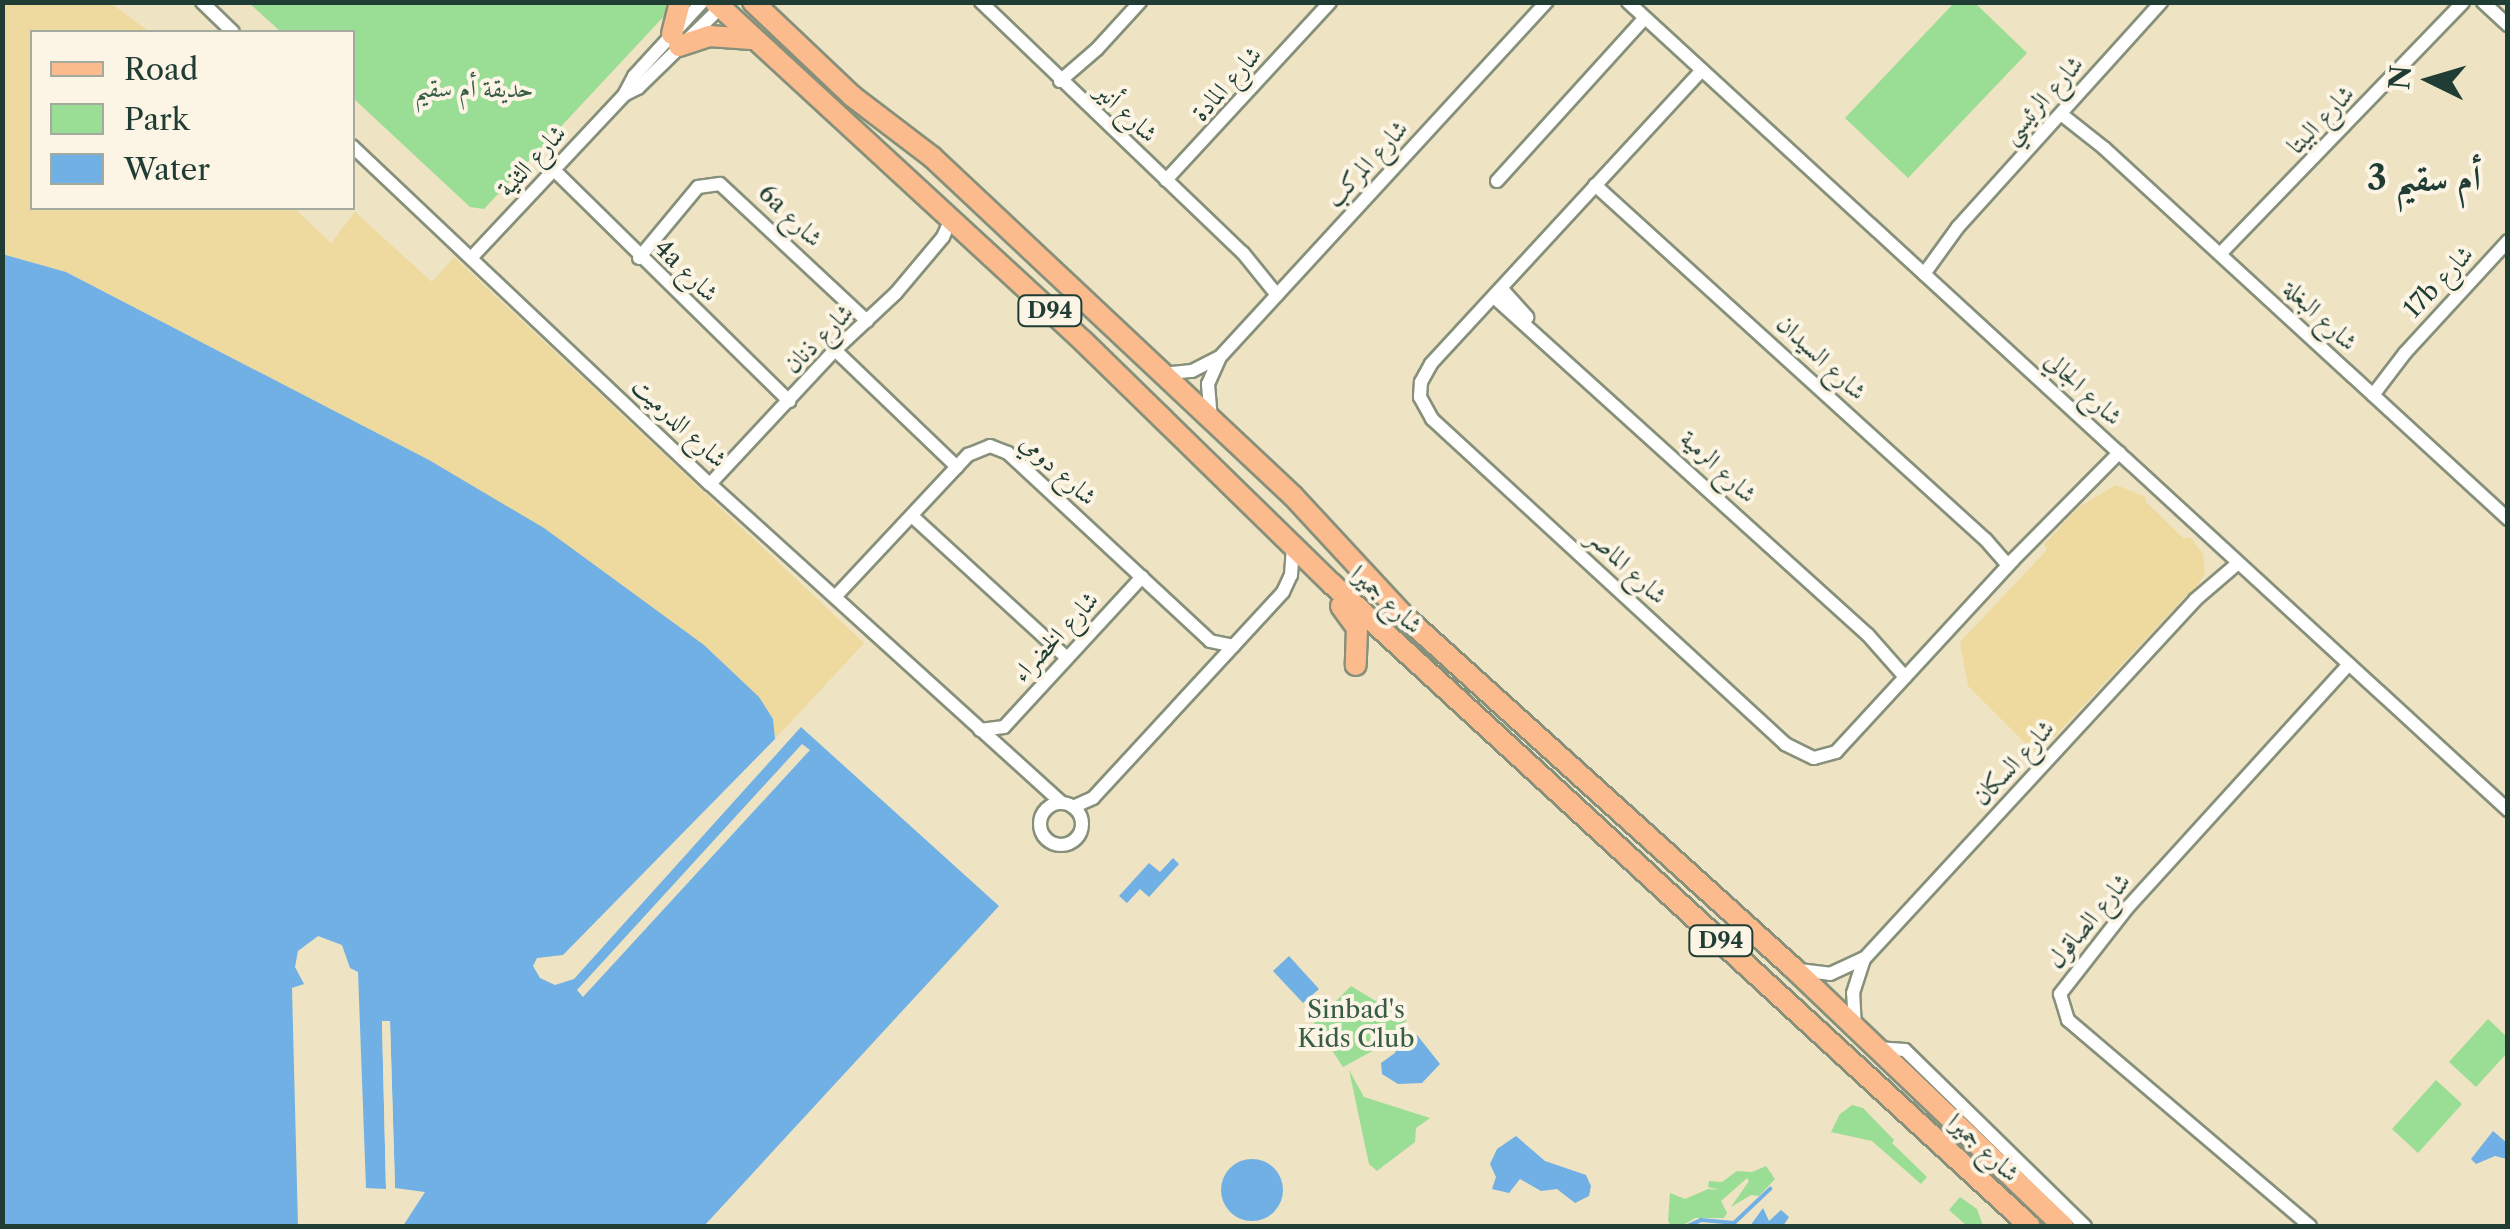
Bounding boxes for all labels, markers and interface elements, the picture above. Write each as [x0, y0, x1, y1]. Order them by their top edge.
legend [30, 30, 355, 210]
north arrow [2380, 30, 2480, 130]
street label: شارع المادة [1186, 40, 1268, 128]
street label: شارع الرئيسي [1996, 50, 2090, 150]
text: Road [124, 51, 198, 88]
text: N [2382, 64, 2418, 91]
park label: حديقة أم سقيم [415, 74, 533, 104]
street label: شارع أنير [1089, 77, 1163, 149]
street label: شارع البيتا [2281, 79, 2361, 161]
text: Park [124, 101, 189, 138]
street label: شارع المركب [1319, 114, 1415, 214]
street label: شارع الثنية [491, 119, 573, 203]
text: Water [124, 151, 210, 188]
district label: أم سقيم 3 [2367, 157, 2481, 199]
street label: 6a شارع [752, 178, 828, 254]
street label: 4a شارع [648, 233, 724, 309]
street label: 17b شارع [2398, 240, 2480, 324]
street label: شارع البغلة [2277, 274, 2363, 358]
road number: D94 [1015, 294, 1085, 328]
street label: شارع ذنان [778, 298, 860, 380]
street label: شارع السيدان [1770, 309, 1872, 407]
street label: شارع الجالي [2038, 346, 2128, 432]
street label: شارع الدرميت [625, 371, 733, 475]
street label: شارع الرمية [1674, 424, 1762, 510]
street label: شارع دومي [1013, 428, 1103, 512]
street label: شارع الماصر [1581, 523, 1673, 611]
street label: شارع جميرا [1344, 559, 1428, 641]
street label: شارع الخضراء [1007, 586, 1105, 688]
street label: شارع السكان [1967, 714, 2061, 812]
street label: شارع الصاقول [2041, 867, 2137, 975]
road number: D94 [1686, 924, 1756, 958]
park label: Sinbad's Kids Club [1297, 996, 1415, 1055]
street label: شارع جميرا [1941, 1107, 2025, 1189]

